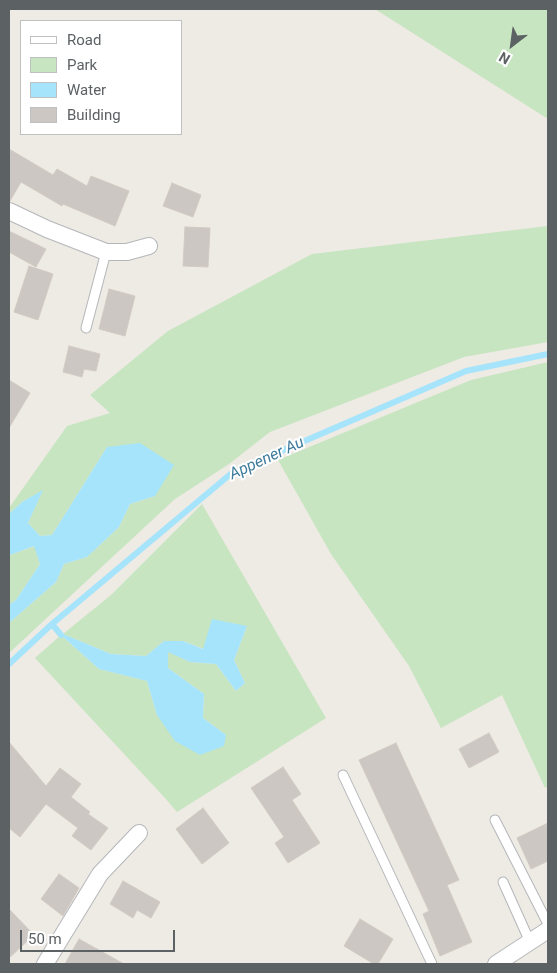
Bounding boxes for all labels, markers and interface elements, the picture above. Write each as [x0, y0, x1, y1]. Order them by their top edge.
legend [20, 20, 182, 135]
north arrow [487, 20, 537, 70]
text: Road [67, 31, 101, 49]
text: N [496, 49, 513, 67]
text: Park [67, 56, 97, 74]
text: Water [67, 81, 106, 99]
text: Building [67, 106, 121, 124]
water label: Appener Au [227, 433, 307, 485]
scale bar [22, 920, 178, 952]
text: 50 m [28, 930, 62, 948]

